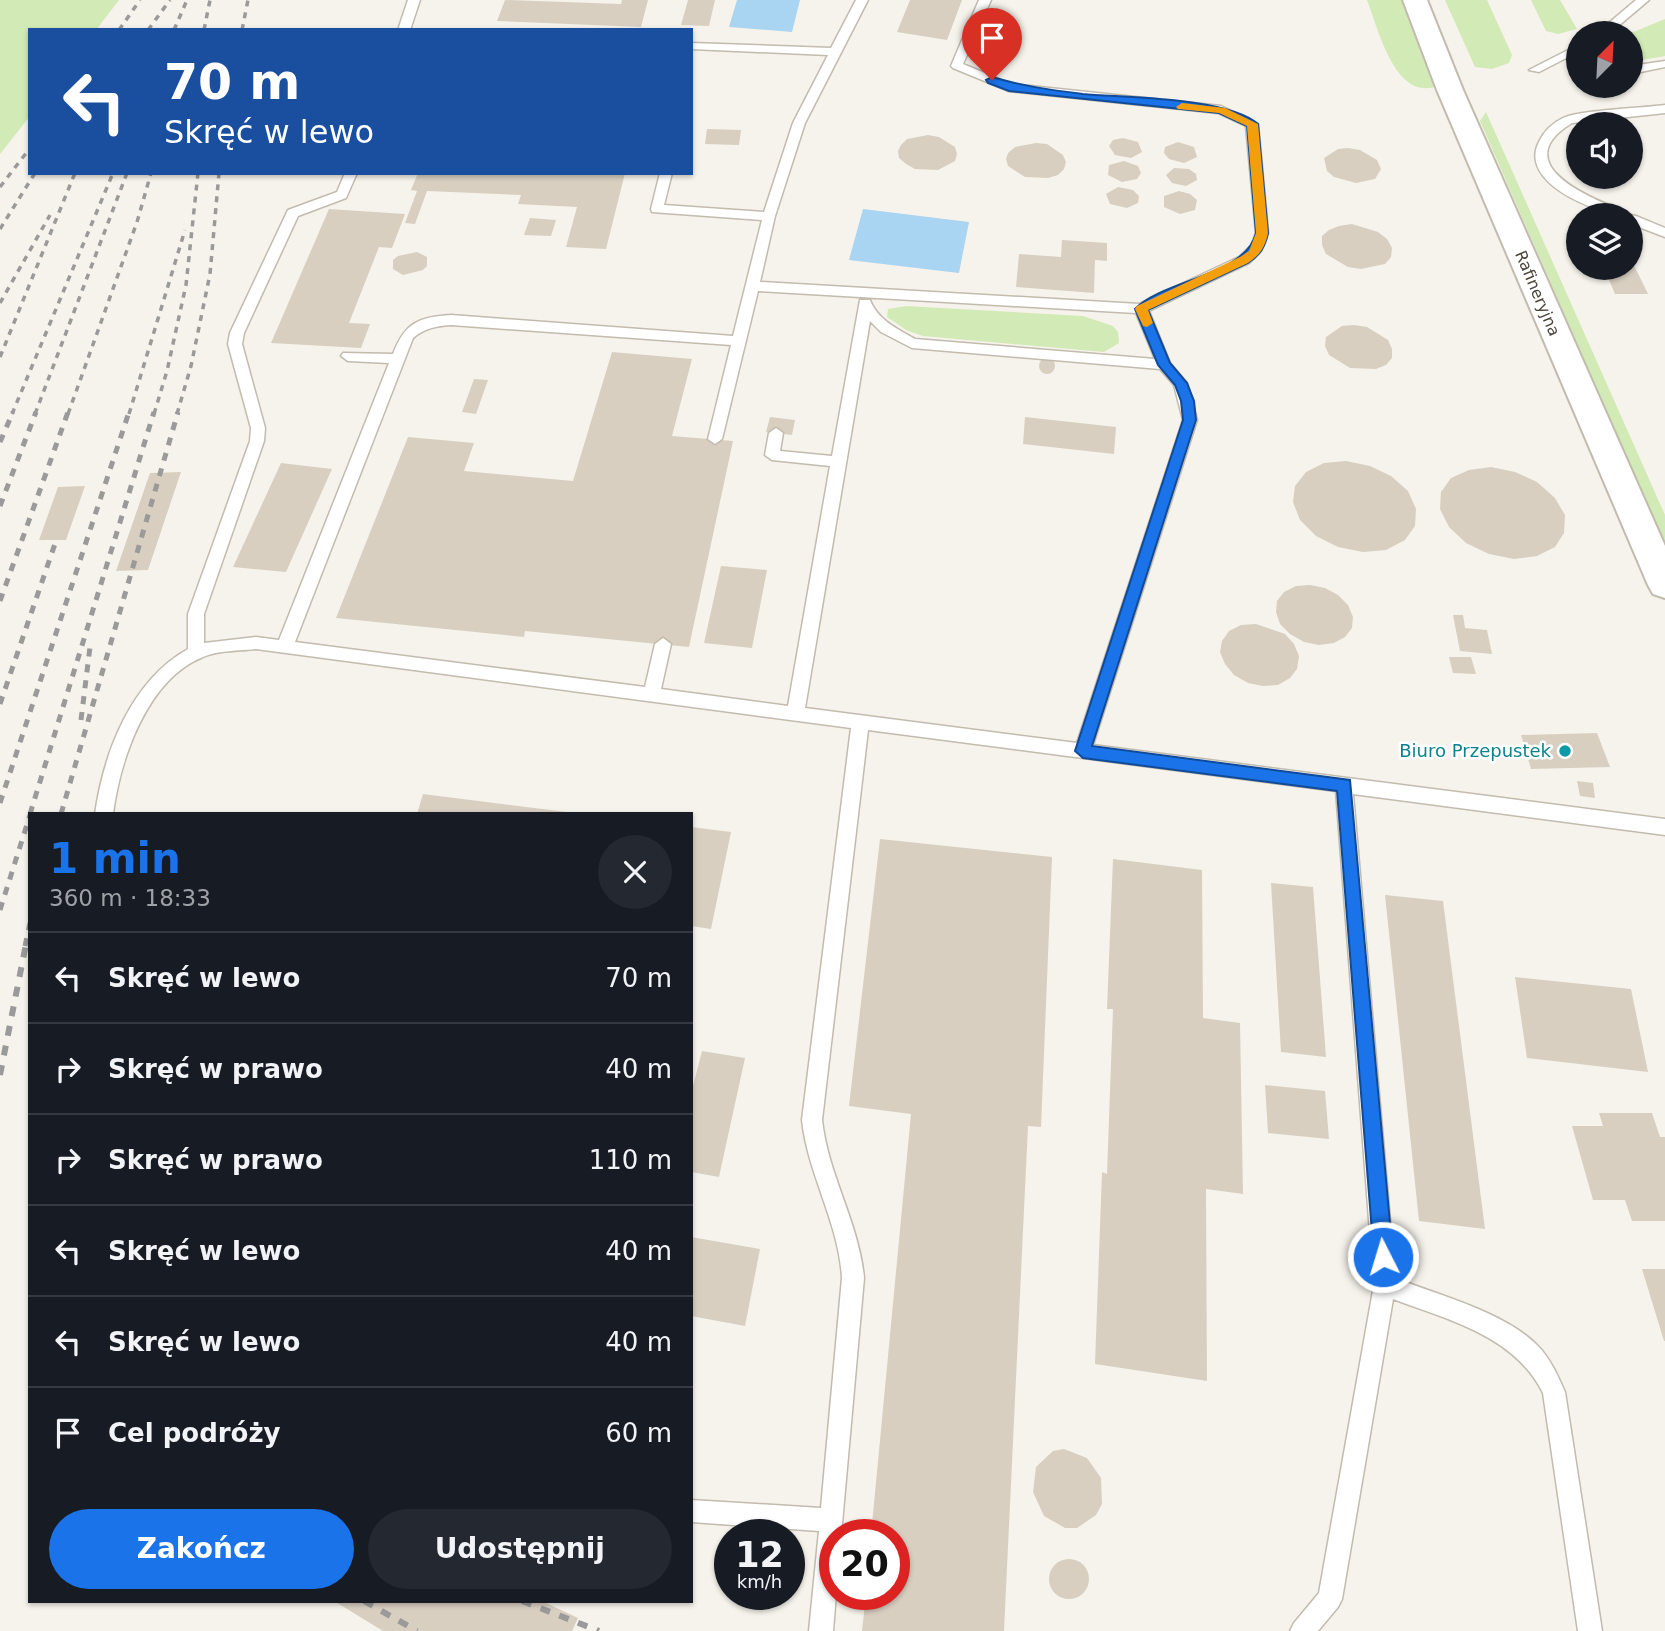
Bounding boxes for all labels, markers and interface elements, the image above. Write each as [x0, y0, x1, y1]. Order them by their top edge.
pin [962, 8, 1022, 80]
icon: arrive [973, 19, 1011, 57]
north arrow [1566, 21, 1643, 98]
map controls [1566, 21, 1643, 280]
text: 70 m [164, 54, 300, 111]
icon: left [49, 56, 140, 147]
button: sound [1566, 112, 1643, 189]
text: Skręć w lewo [164, 113, 374, 151]
button: layers [1566, 203, 1643, 280]
street label: Rafineryjna [1511, 248, 1564, 339]
place label: Biuro Przepustek [1399, 740, 1552, 761]
marker: Biuro Przepustek [1557, 743, 1573, 759]
text: 1 min [49, 834, 181, 883]
button: close [598, 835, 672, 909]
text: 360 m · 18:33 [49, 885, 211, 911]
icon: left [49, 959, 87, 997]
text: Skręć w lewo [108, 963, 300, 993]
text: 70 m [605, 963, 672, 993]
icon: right [49, 1050, 87, 1088]
text: Skręć w prawo [108, 1054, 323, 1084]
text: 40 m [605, 1054, 672, 1084]
icon: right [49, 1141, 87, 1179]
text: Skręć w prawo [108, 1145, 323, 1175]
text: 110 m [589, 1145, 672, 1175]
position arrow [1346, 1220, 1420, 1294]
icon: left [49, 1232, 87, 1270]
text: Skręć w lewo [108, 1236, 300, 1266]
text: 40 m [605, 1236, 672, 1266]
icon: left [49, 1323, 87, 1361]
text: Skręć w lewo [108, 1327, 300, 1357]
text: 40 m [605, 1327, 672, 1357]
icon: arrive [49, 1414, 87, 1452]
text: Cel podróży [108, 1418, 281, 1448]
text: 60 m [605, 1418, 672, 1448]
button: Zakończ [49, 1509, 354, 1589]
button: Udostępnij [368, 1509, 672, 1589]
speed limit sign: 20 [819, 1519, 910, 1610]
text: 12 [735, 1535, 784, 1575]
text: km/h [737, 1571, 782, 1592]

